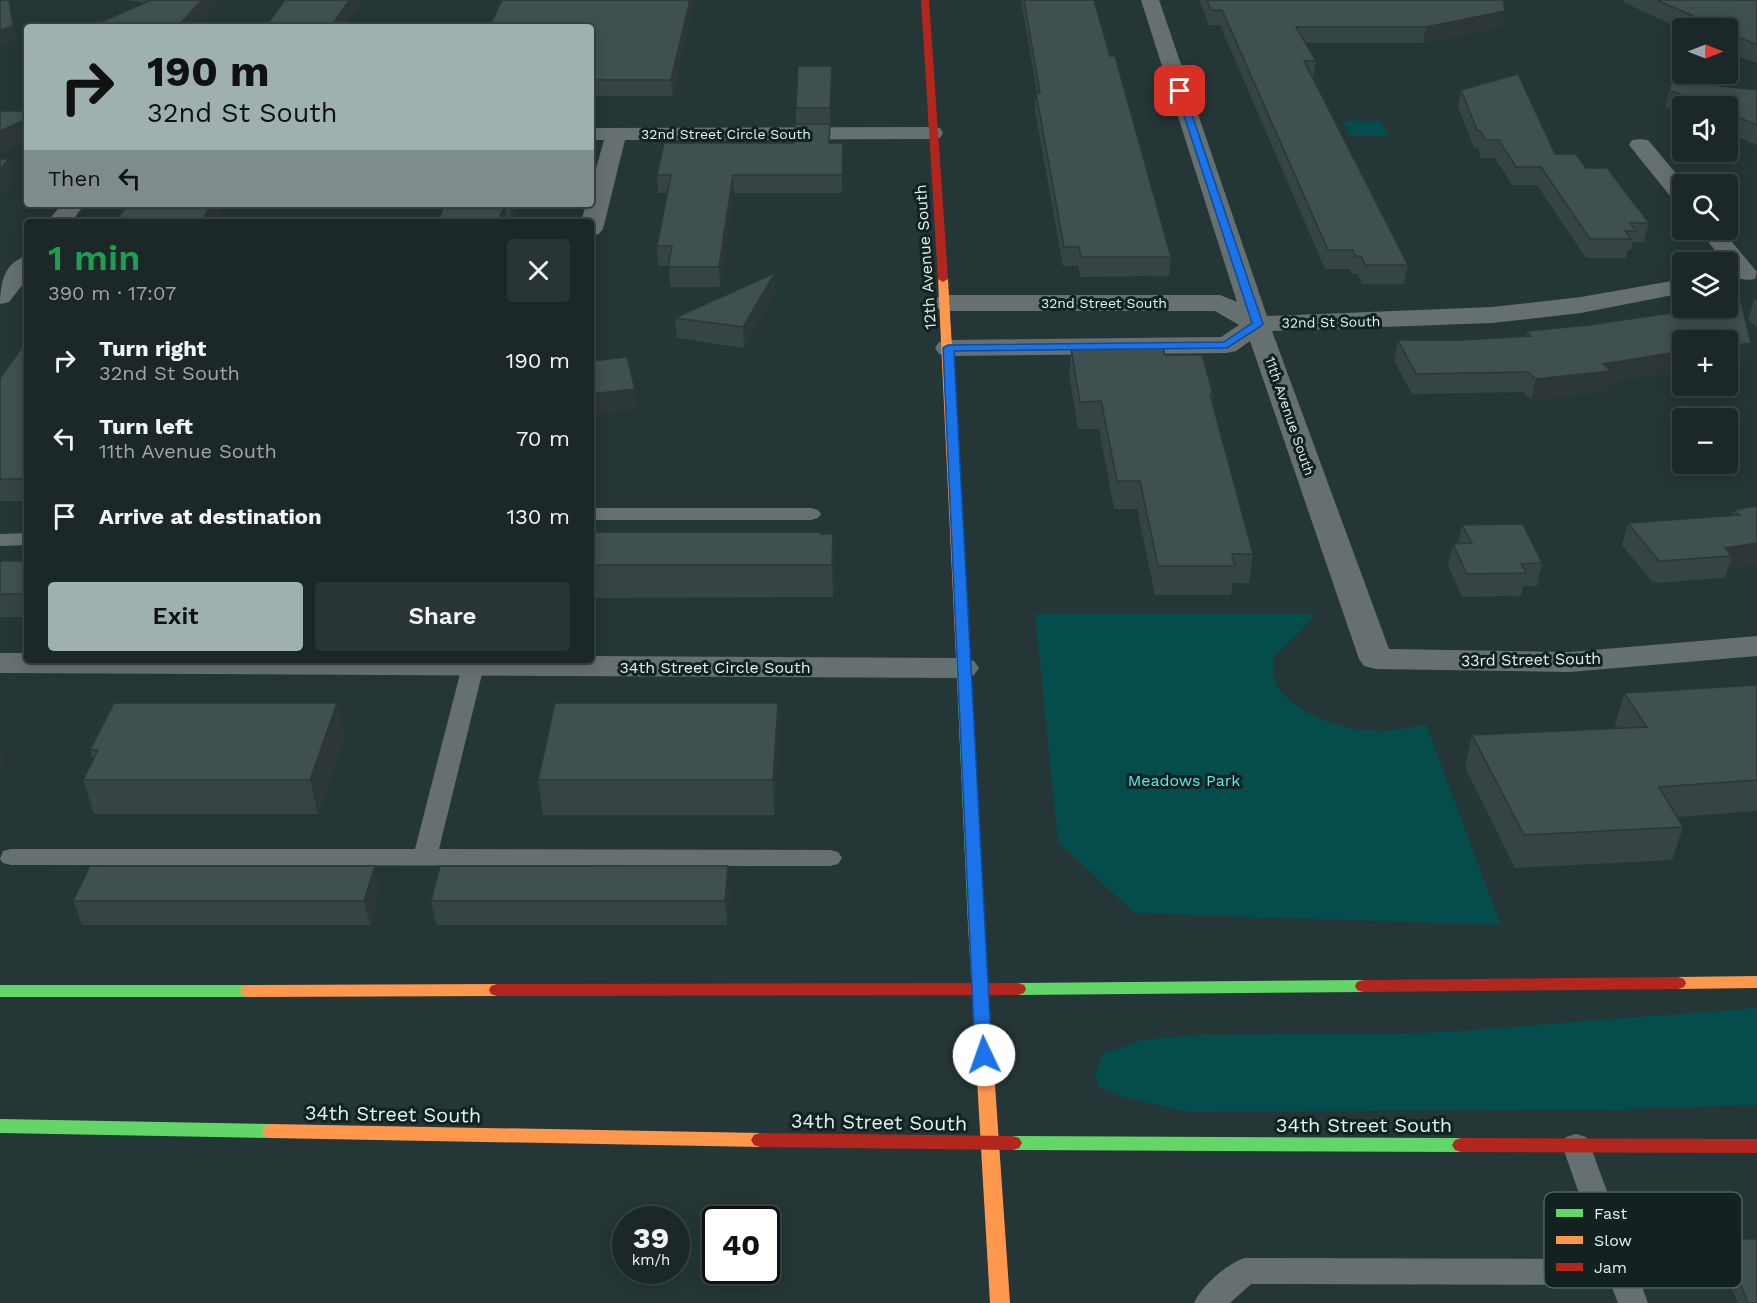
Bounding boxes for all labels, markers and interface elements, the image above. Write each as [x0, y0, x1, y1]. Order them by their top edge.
north arrow [1672, 18, 1738, 84]
map controls [1672, 18, 1738, 474]
text: 190 m [147, 47, 270, 96]
icon: right [48, 48, 126, 126]
pin [1154, 65, 1205, 116]
icon: arrive [1163, 74, 1196, 107]
button: sound [1672, 96, 1738, 162]
text: 32nd St South [147, 97, 337, 129]
street label: 32nd Street Circle South [641, 126, 811, 142]
icon: left [113, 162, 146, 195]
text: Then [48, 166, 101, 191]
button: search [1672, 174, 1738, 240]
street label: 12th Avenue South [911, 184, 940, 330]
text: 1 min [48, 237, 140, 279]
button: close [507, 239, 570, 302]
button: layers [1672, 252, 1738, 318]
text: 390 m · 17:07 [48, 281, 176, 305]
street label: 32nd Street South [1041, 295, 1167, 311]
street label: 32nd St South [1282, 313, 1380, 331]
button: + [1672, 330, 1738, 396]
text: Turn right [99, 336, 206, 361]
icon: right [48, 344, 81, 377]
text: 190 m [506, 348, 570, 373]
street label: 11th Avenue South [1262, 355, 1318, 477]
text: 32nd St South [99, 361, 240, 385]
button: − [1672, 408, 1738, 474]
text: Turn left [99, 414, 193, 439]
icon: left [48, 422, 81, 455]
text: 70 m [516, 426, 570, 451]
text: 11th Avenue South [99, 439, 277, 463]
icon: arrive [48, 500, 81, 533]
text: Arrive at destination [99, 504, 322, 529]
text: 130 m [506, 504, 570, 529]
button: Exit [48, 582, 303, 651]
button: Share [315, 582, 570, 651]
street label: 33rd Street South [1461, 649, 1601, 670]
street label: 34th Street Circle South [619, 658, 811, 677]
park label: Meadows Park [1128, 771, 1240, 790]
position arrow [952, 1023, 1016, 1087]
street label: 34th Street South [305, 1100, 481, 1128]
street label: 34th Street South [791, 1108, 967, 1136]
street label: 34th Street South [1276, 1113, 1452, 1137]
legend [1544, 1192, 1742, 1288]
text: Fast [1594, 1204, 1627, 1223]
speed limit sign: 40 [702, 1206, 780, 1284]
text: 39 [633, 1220, 669, 1255]
text: Slow [1594, 1231, 1632, 1250]
text: km/h [632, 1251, 670, 1269]
text: Jam [1594, 1258, 1627, 1277]

